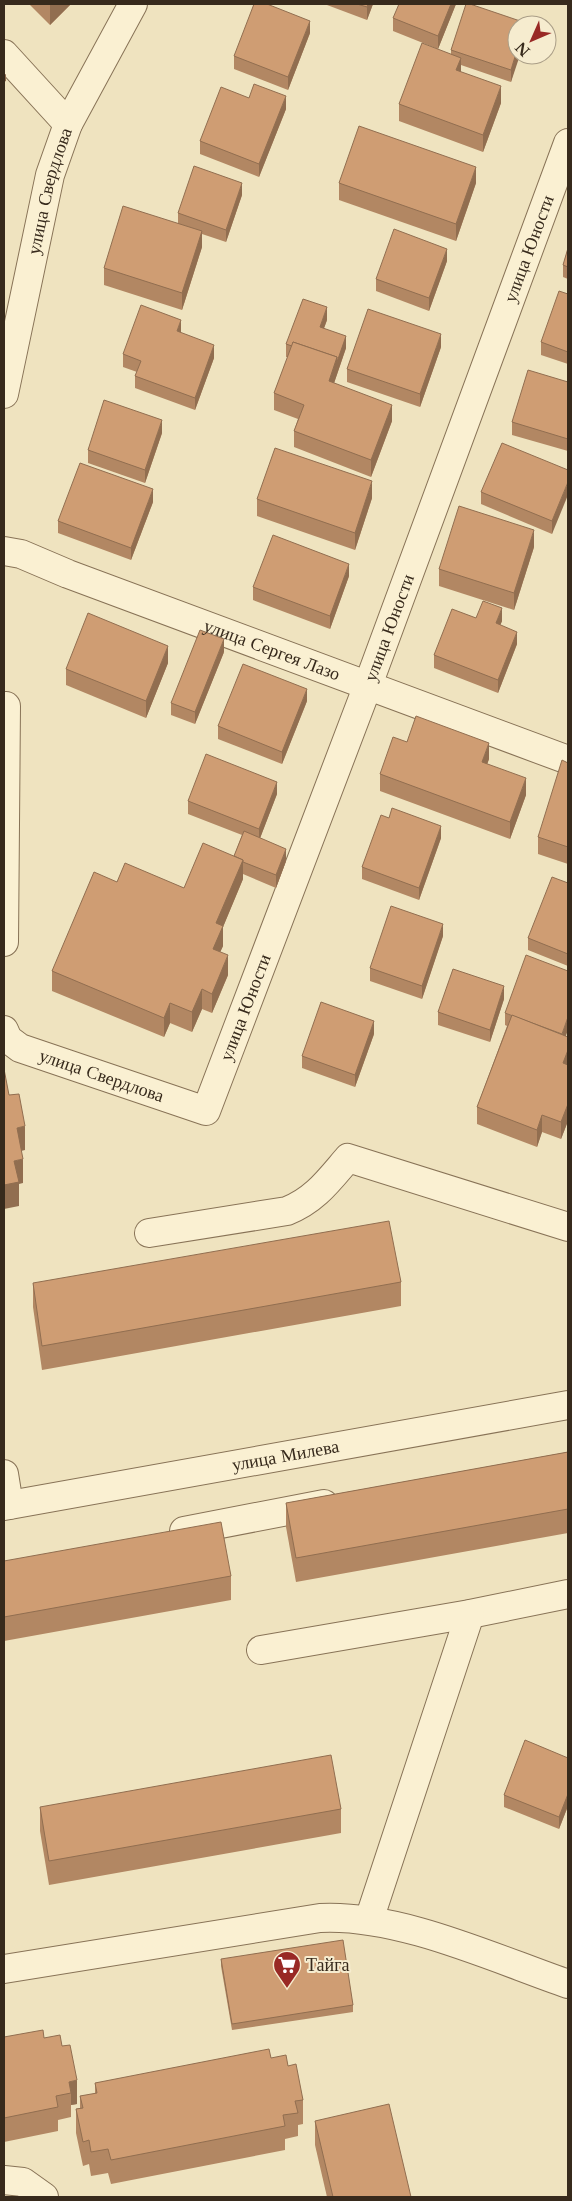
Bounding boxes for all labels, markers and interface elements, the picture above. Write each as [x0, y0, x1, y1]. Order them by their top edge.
north arrow [507, 15, 557, 65]
text: N [512, 38, 534, 60]
street label: улица Свердлова [23, 125, 77, 256]
street label: улица Юности [499, 192, 559, 305]
street label: улица Юности [359, 571, 419, 684]
street label: улица Сергея Лазо [201, 615, 343, 685]
street label: улица Юности [215, 951, 276, 1064]
street label: улица Свердлова [36, 1044, 167, 1107]
street label: улица Милева [230, 1435, 341, 1476]
supermarket icon: Тайга [272, 1950, 302, 1989]
place label: Тайга [306, 1954, 350, 1976]

